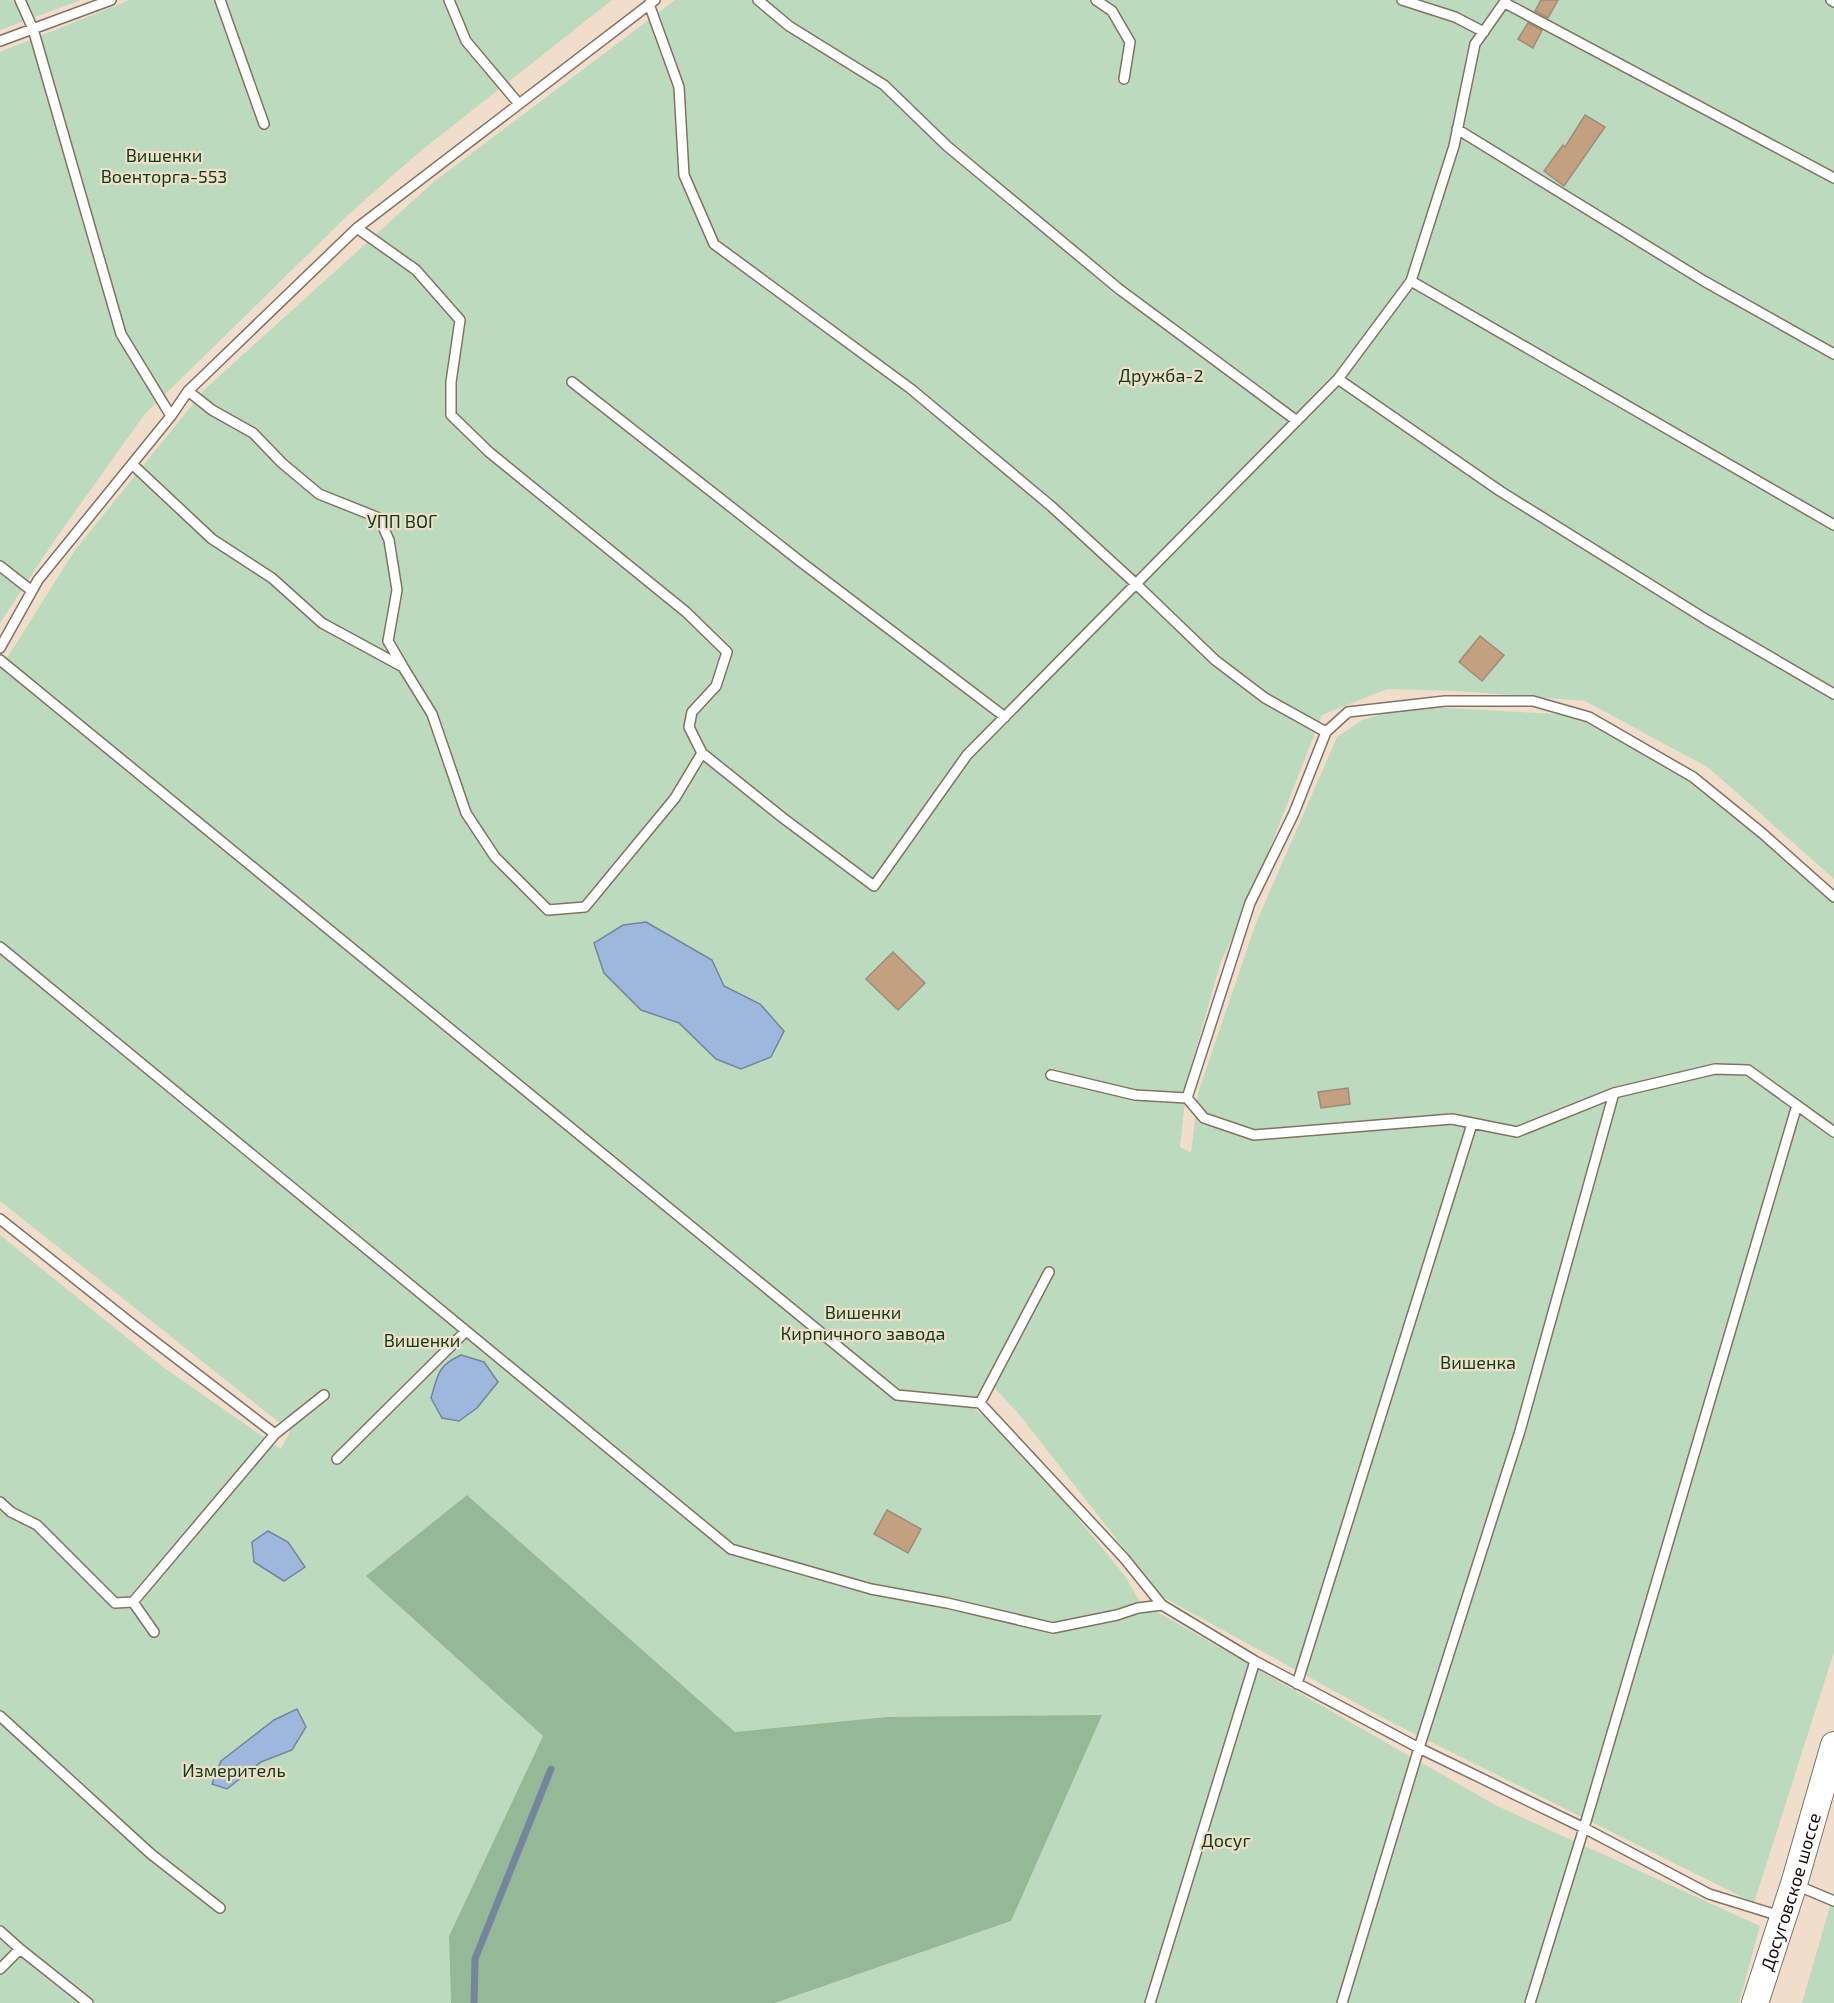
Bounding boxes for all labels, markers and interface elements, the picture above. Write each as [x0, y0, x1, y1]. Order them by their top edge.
park label: Вишенки Военторга-553 [101, 144, 227, 187]
park label: Дружба-2 [1118, 364, 1204, 386]
park label: УПП ВОГ [367, 510, 437, 532]
park label: Вишенки Кирпичного завода [781, 1301, 945, 1344]
park label: Вишенки [384, 1329, 460, 1351]
park label: Вишенка [1440, 1351, 1516, 1373]
park label: Измеритель [182, 1759, 286, 1781]
street label: Досуговское шоссе [1755, 1810, 1825, 1973]
park label: Досуг [1201, 1829, 1251, 1851]

